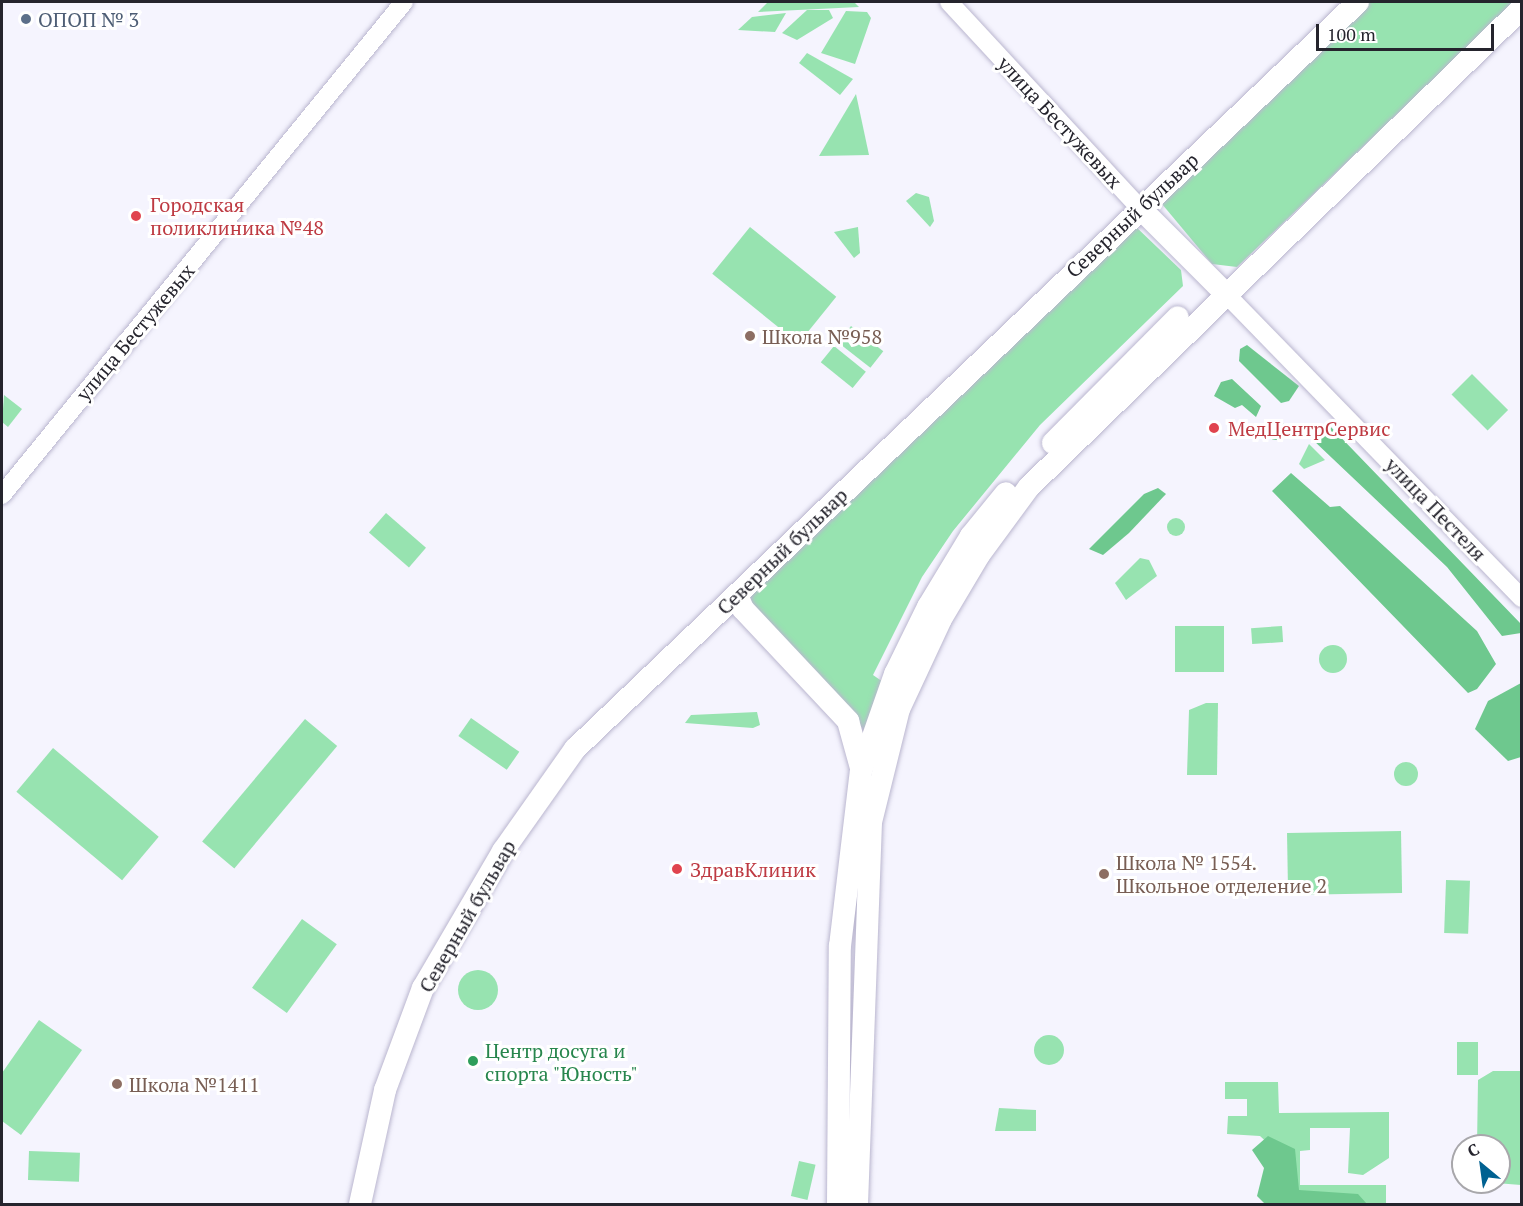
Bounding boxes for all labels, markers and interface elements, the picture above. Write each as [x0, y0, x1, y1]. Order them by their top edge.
place label: ОПОП № 3 [38, 7, 139, 31]
marker: ОПОП № 3 [19, 12, 33, 26]
scale bar [1319, 12, 1498, 50]
text: 100 m [1327, 22, 1376, 46]
street label: улица Бестужевых [993, 51, 1127, 193]
street label: Северный бульвар [1061, 148, 1203, 282]
place label: Городская поликлиника №48 [150, 192, 324, 239]
marker: Городская поликлиника №48 [127, 207, 145, 225]
street label: улица Бестужевых [71, 259, 199, 405]
place label: Школа №958 [762, 324, 882, 348]
marker: Школа №958 [743, 329, 757, 343]
place label: МедЦентрСервис [1228, 416, 1391, 440]
marker: МедЦентрСервис [1205, 419, 1223, 437]
street label: улица Пестеля [1381, 452, 1491, 566]
street label: Северный бульвар [712, 483, 852, 619]
street label: Северный бульвар [414, 836, 520, 996]
place label: Школа № 1554. Школьное отделение 2 [1116, 850, 1327, 897]
place label: ЗдравКлиник [690, 857, 816, 881]
marker: ЗдравКлиник [668, 860, 686, 878]
marker: Школа № 1554. Школьное отделение 2 [1097, 867, 1111, 881]
place label: Центр досуга и спорта "Юность" [485, 1038, 639, 1085]
marker: Центр досуга и спорта "Юность" [466, 1054, 480, 1068]
place label: Школа №1411 [129, 1072, 260, 1096]
marker: Школа №1411 [110, 1077, 124, 1091]
north arrow [1451, 1134, 1511, 1194]
text: С [1463, 1138, 1483, 1162]

